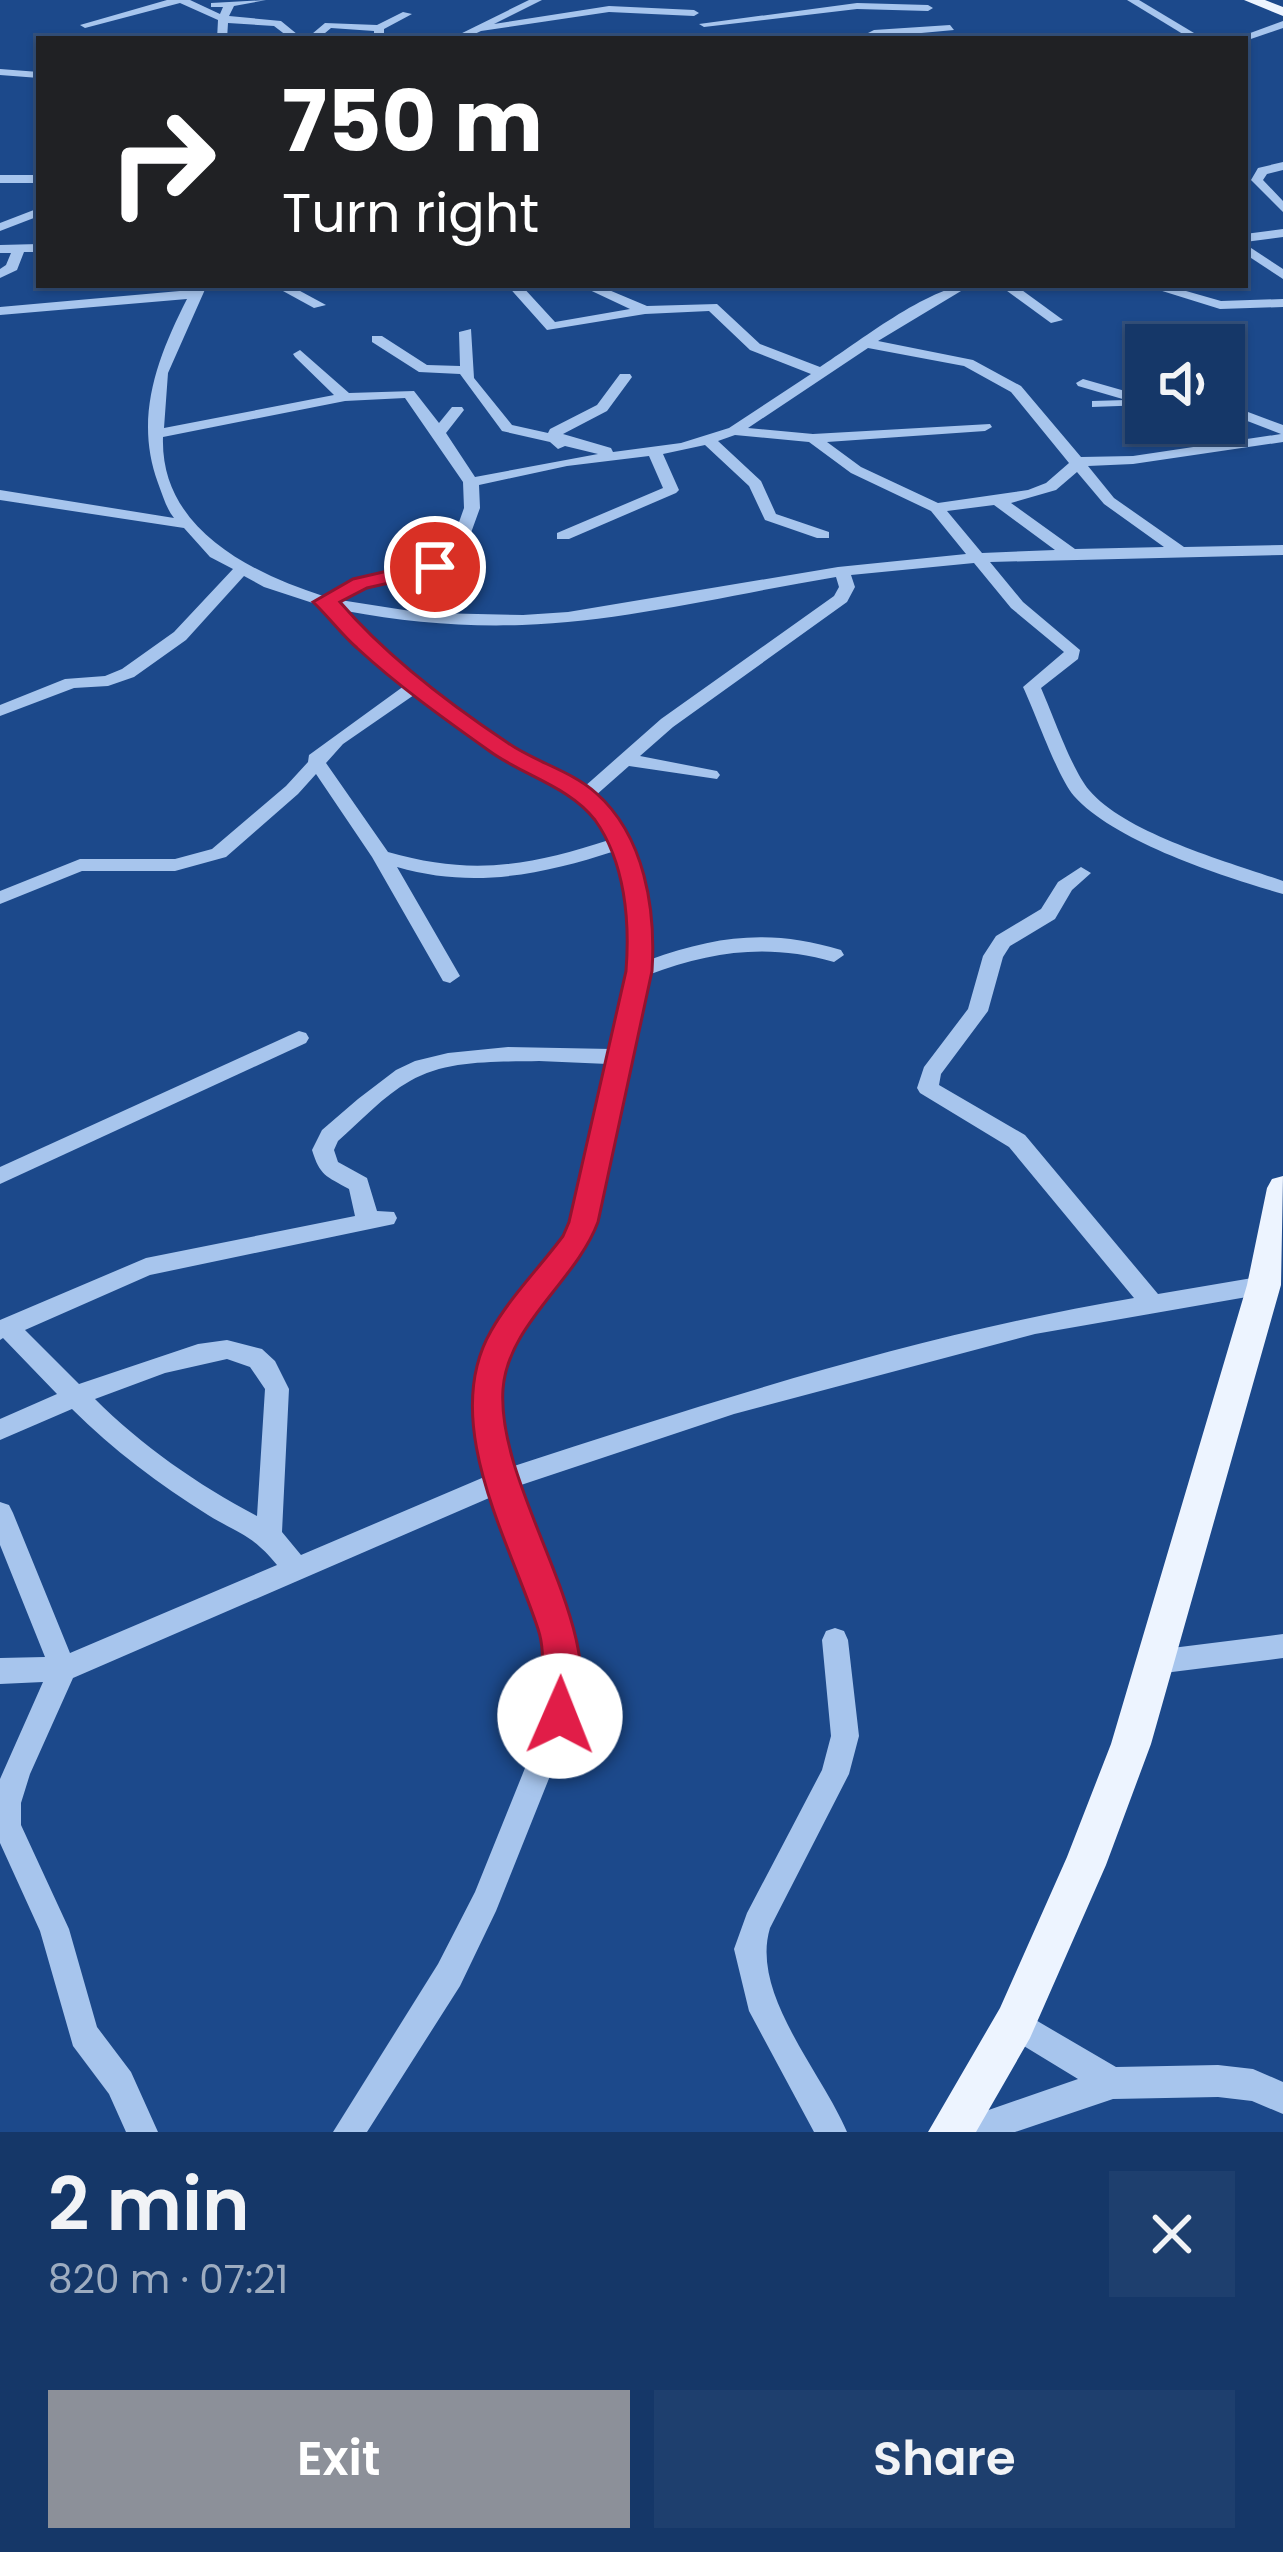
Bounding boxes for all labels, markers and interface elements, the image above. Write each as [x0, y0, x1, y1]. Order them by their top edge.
text: 750 m [282, 63, 543, 180]
icon: right [84, 84, 240, 240]
text: Turn right [282, 175, 539, 251]
map controls [1125, 324, 1245, 444]
button: sound [1125, 324, 1245, 444]
pin [384, 516, 486, 618]
icon: arrive [402, 534, 468, 600]
position arrow [497, 1653, 623, 1779]
text: 2 min [48, 2154, 250, 2255]
button: close [1109, 2171, 1235, 2297]
text: 820 m · 07:21 [48, 2252, 288, 2307]
button: Exit [48, 2390, 630, 2528]
button: Share [654, 2390, 1235, 2528]

